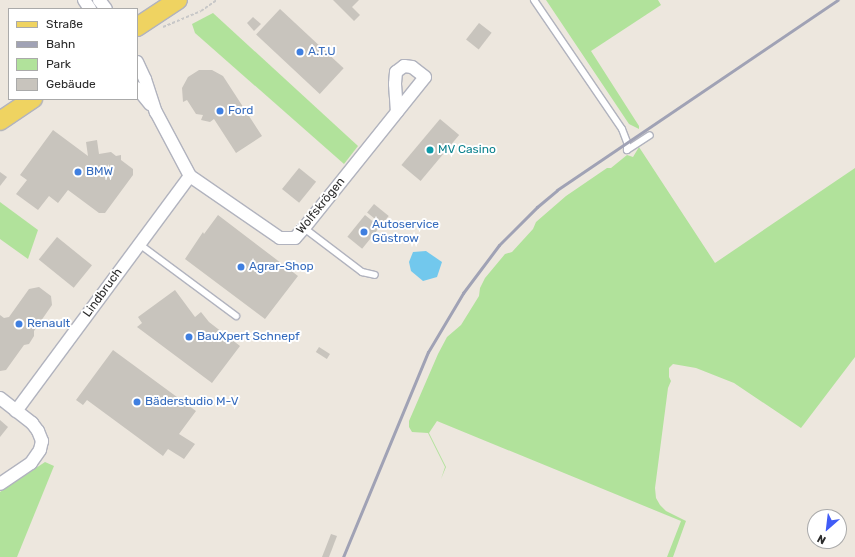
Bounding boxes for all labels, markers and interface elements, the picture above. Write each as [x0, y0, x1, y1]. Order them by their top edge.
legend [8, 8, 138, 100]
text: Straße [46, 17, 83, 31]
text: Bahn [46, 37, 75, 51]
place label: A.T.U [308, 45, 336, 59]
marker: A.T.U [295, 47, 305, 57]
text: Park [46, 57, 71, 71]
text: Gebäude [46, 77, 96, 91]
place label: Ford [228, 104, 253, 118]
marker: Ford [215, 106, 225, 116]
place label: MV Casino [438, 143, 496, 157]
marker: MV Casino [425, 145, 435, 155]
place label: BMW [86, 165, 113, 179]
marker: BMW [73, 167, 83, 177]
street label: Wolfskrögen [294, 175, 348, 237]
place label: Autoservice Güstrow [372, 218, 439, 246]
marker: Autoservice Güstrow [359, 227, 369, 237]
place label: Agrar-Shop [249, 260, 314, 274]
marker: Agrar-Shop [236, 262, 246, 272]
street label: Lindbruch [80, 266, 126, 320]
place label: Renault [27, 317, 70, 331]
marker: Renault [14, 319, 24, 329]
place label: BauXpert Schnepf [197, 330, 300, 344]
marker: BauXpert Schnepf [184, 332, 194, 342]
place label: Bäderstudio M-V [145, 395, 239, 409]
marker: Bäderstudio M-V [132, 397, 142, 407]
north arrow [807, 509, 847, 549]
text: N [815, 532, 828, 547]

